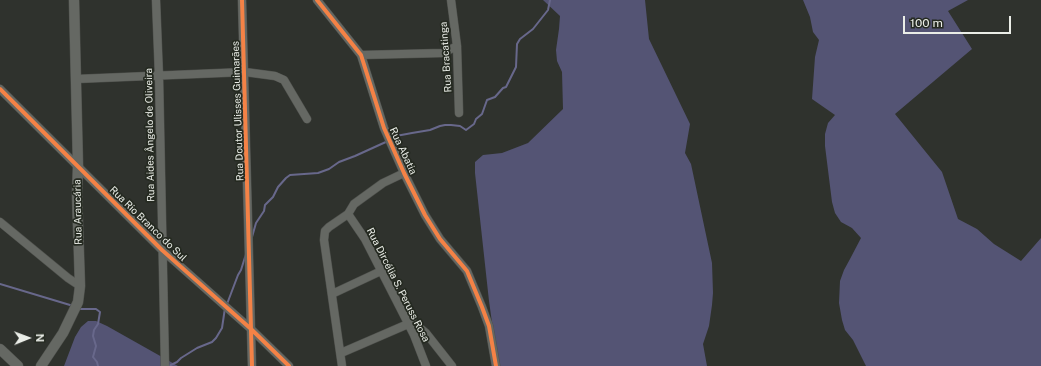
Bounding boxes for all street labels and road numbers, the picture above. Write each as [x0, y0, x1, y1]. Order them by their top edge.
street label: Rua Bracatinga [438, 21, 454, 93]
street label: Rua Doutor Ulisses Guimarães [230, 41, 246, 181]
street label: Rua Aides Ângelo de Oliveira [143, 68, 157, 202]
street label: Rua Abatia [387, 126, 419, 176]
street label: Rua Araucária [71, 179, 85, 245]
street label: Rua Rio Branco do Sul [107, 184, 189, 264]
street label: Rua Dircélia S. Peruss Rosa [364, 226, 432, 344]

